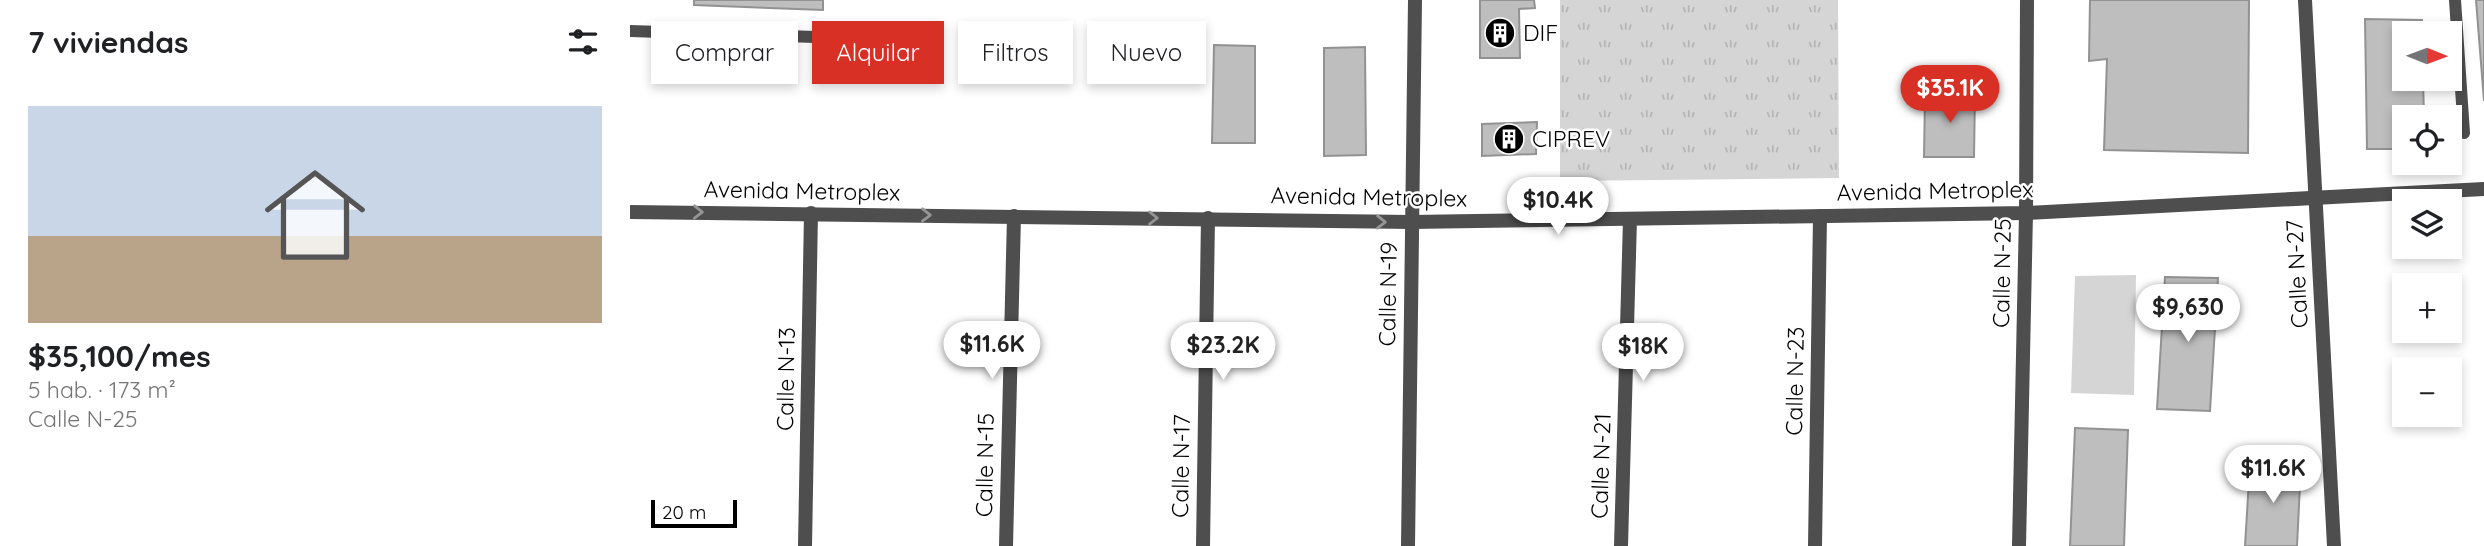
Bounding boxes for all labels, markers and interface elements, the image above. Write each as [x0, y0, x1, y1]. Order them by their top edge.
building icon: DIF [1483, 16, 1517, 50]
place label: DIF [1523, 18, 1558, 47]
chip: Comprar [651, 21, 798, 84]
chip: Alquilar [812, 21, 944, 84]
chip: Filtros [958, 21, 1073, 84]
chip: Nuevo [1087, 21, 1206, 84]
north arrow [2392, 21, 2462, 91]
map controls [2392, 21, 2462, 427]
text: 7 viviendas [28, 23, 188, 61]
icon: filters [564, 23, 602, 61]
pin: $35.1K [1893, 66, 2007, 125]
text: $35.1K [1917, 73, 1984, 102]
button: locate [2392, 105, 2462, 175]
building icon: CIPREV [1492, 122, 1526, 156]
place label: CIPREV [1532, 124, 1610, 153]
icon: home [252, 152, 378, 278]
street label: Avenida Metroplex [703, 174, 901, 207]
street label: Avenida Metroplex [1836, 174, 2034, 207]
pin: $10.4K [1501, 177, 1615, 237]
street label: Avenida Metroplex [1270, 180, 1468, 213]
text: $10.4K [1523, 185, 1593, 214]
button: layers [2392, 189, 2462, 259]
one-way arrow [693, 204, 704, 220]
one-way arrow [921, 207, 931, 223]
one-way arrow [1148, 210, 1159, 225]
one-way arrow [1376, 214, 1386, 230]
street label: Calle N-25 [1986, 218, 2017, 328]
street label: Calle N-27 [2279, 219, 2314, 329]
street label: Calle N-19 [1372, 241, 1403, 347]
button: + [2392, 273, 2462, 343]
pin: $9,630 [2131, 284, 2245, 344]
text: $9,630 [2152, 292, 2224, 321]
pin: $11.6K [935, 322, 1049, 381]
pin: $23.2K [1166, 322, 1280, 382]
pin: $18K [1602, 324, 1684, 383]
street label: Calle N-23 [1779, 326, 1810, 436]
street label: Calle N-13 [770, 327, 801, 431]
text: $11.6K [959, 329, 1025, 358]
text: $23.2K [1186, 330, 1260, 359]
text: $18K [1618, 331, 1668, 360]
text: $35,100/mes [28, 337, 211, 375]
button: − [2392, 357, 2462, 427]
text: 5 hab. · 173 m² [28, 375, 176, 404]
text: Calle N-25 [28, 404, 138, 433]
street label: Calle N-15 [969, 413, 1000, 517]
street label: Calle N-21 [1584, 413, 1617, 519]
street label: Calle N-17 [1165, 414, 1196, 518]
pin: $11.6K [2216, 446, 2330, 505]
text: $11.6K [2240, 453, 2306, 482]
scale bar [651, 497, 737, 529]
text: 20 m [662, 500, 706, 524]

